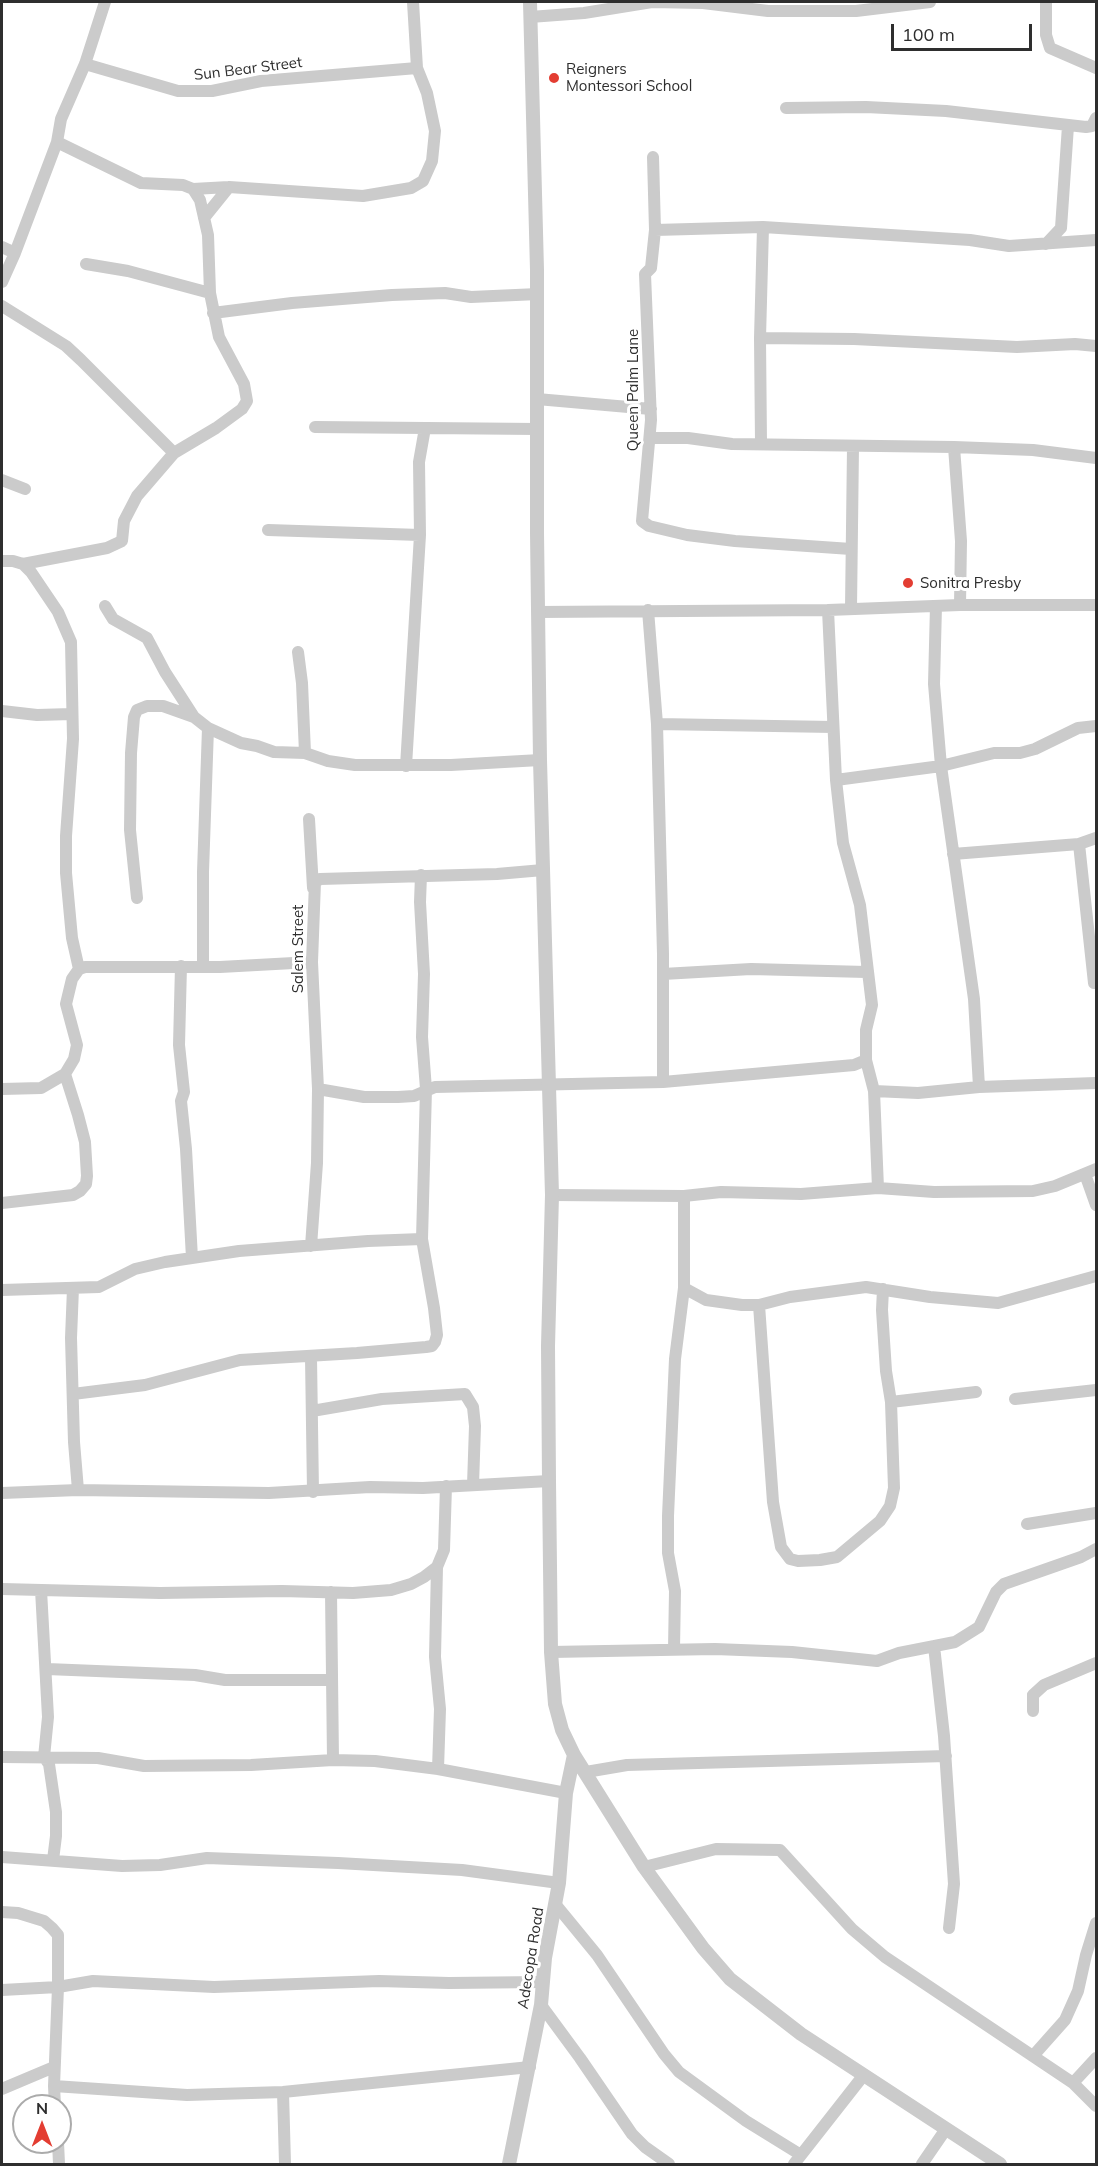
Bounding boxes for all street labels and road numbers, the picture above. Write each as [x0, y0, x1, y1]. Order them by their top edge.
street label: Sun Bear Street [193, 53, 303, 85]
street label: Queen Palm Lane [624, 329, 642, 451]
street label: Salem Street [289, 905, 307, 993]
street label: Adecopa Road [514, 1906, 548, 2010]

